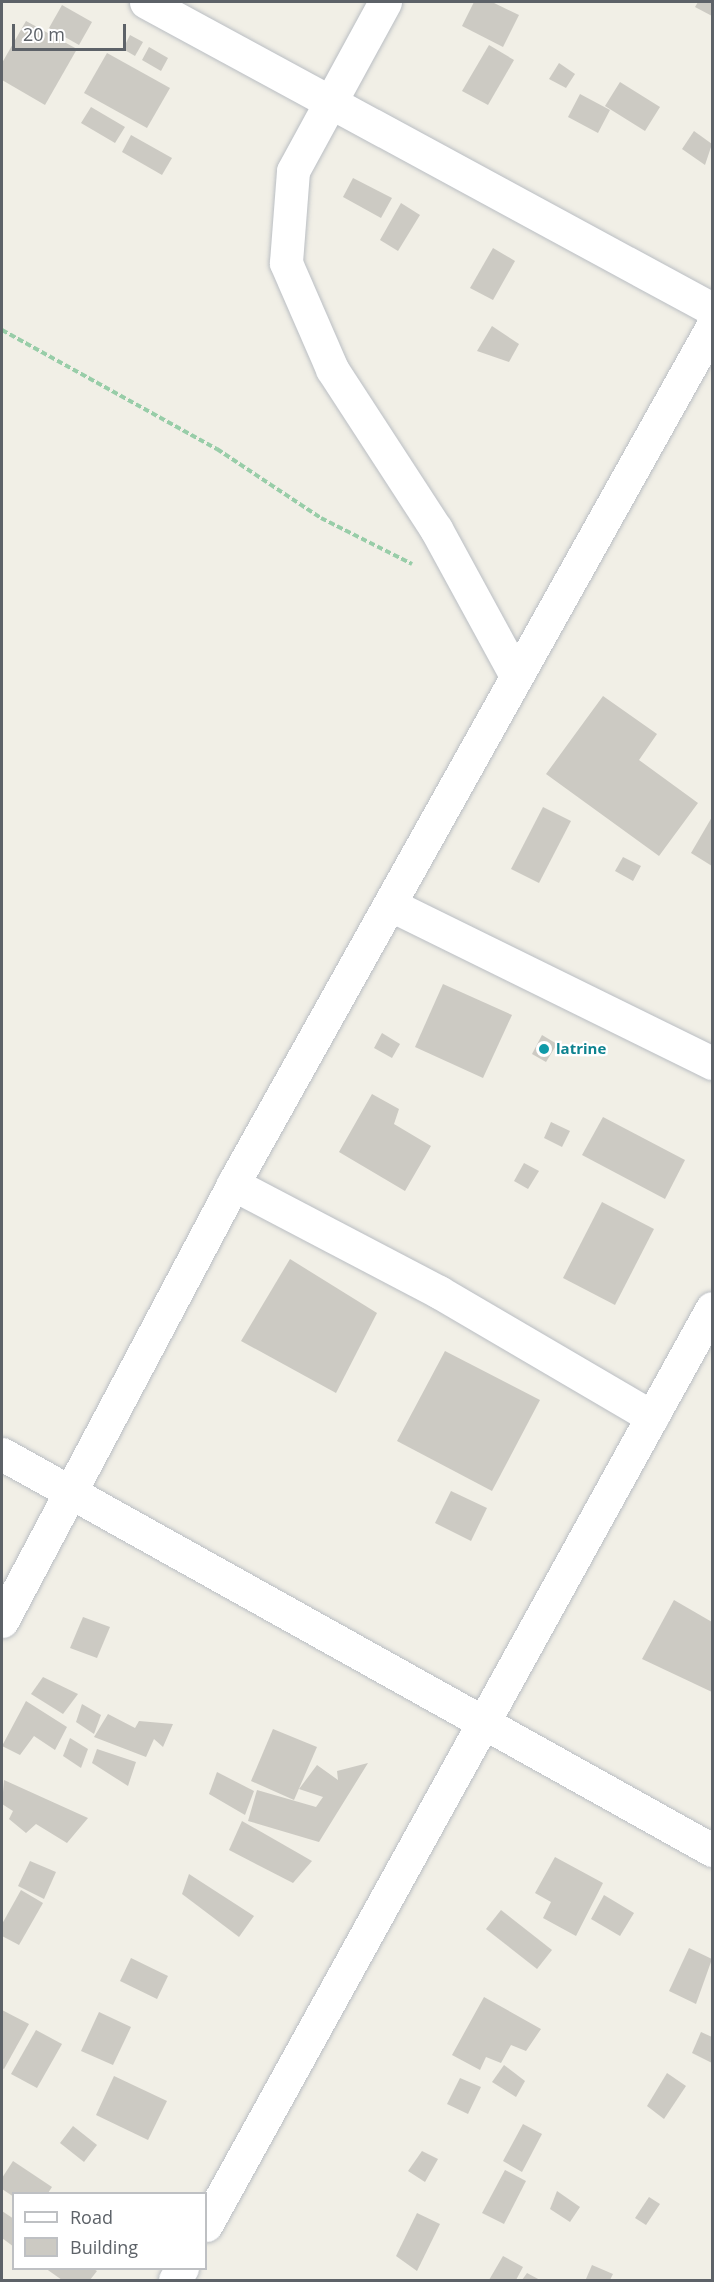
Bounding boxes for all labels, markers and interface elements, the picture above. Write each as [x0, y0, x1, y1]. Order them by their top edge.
scale bar [15, 12, 129, 50]
text: 20 m [23, 22, 65, 46]
place label: latrine [556, 1040, 606, 1058]
marker: latrine [537, 1042, 551, 1056]
legend [12, 2192, 207, 2270]
text: Road [70, 2205, 113, 2229]
text: Building [70, 2235, 138, 2259]

